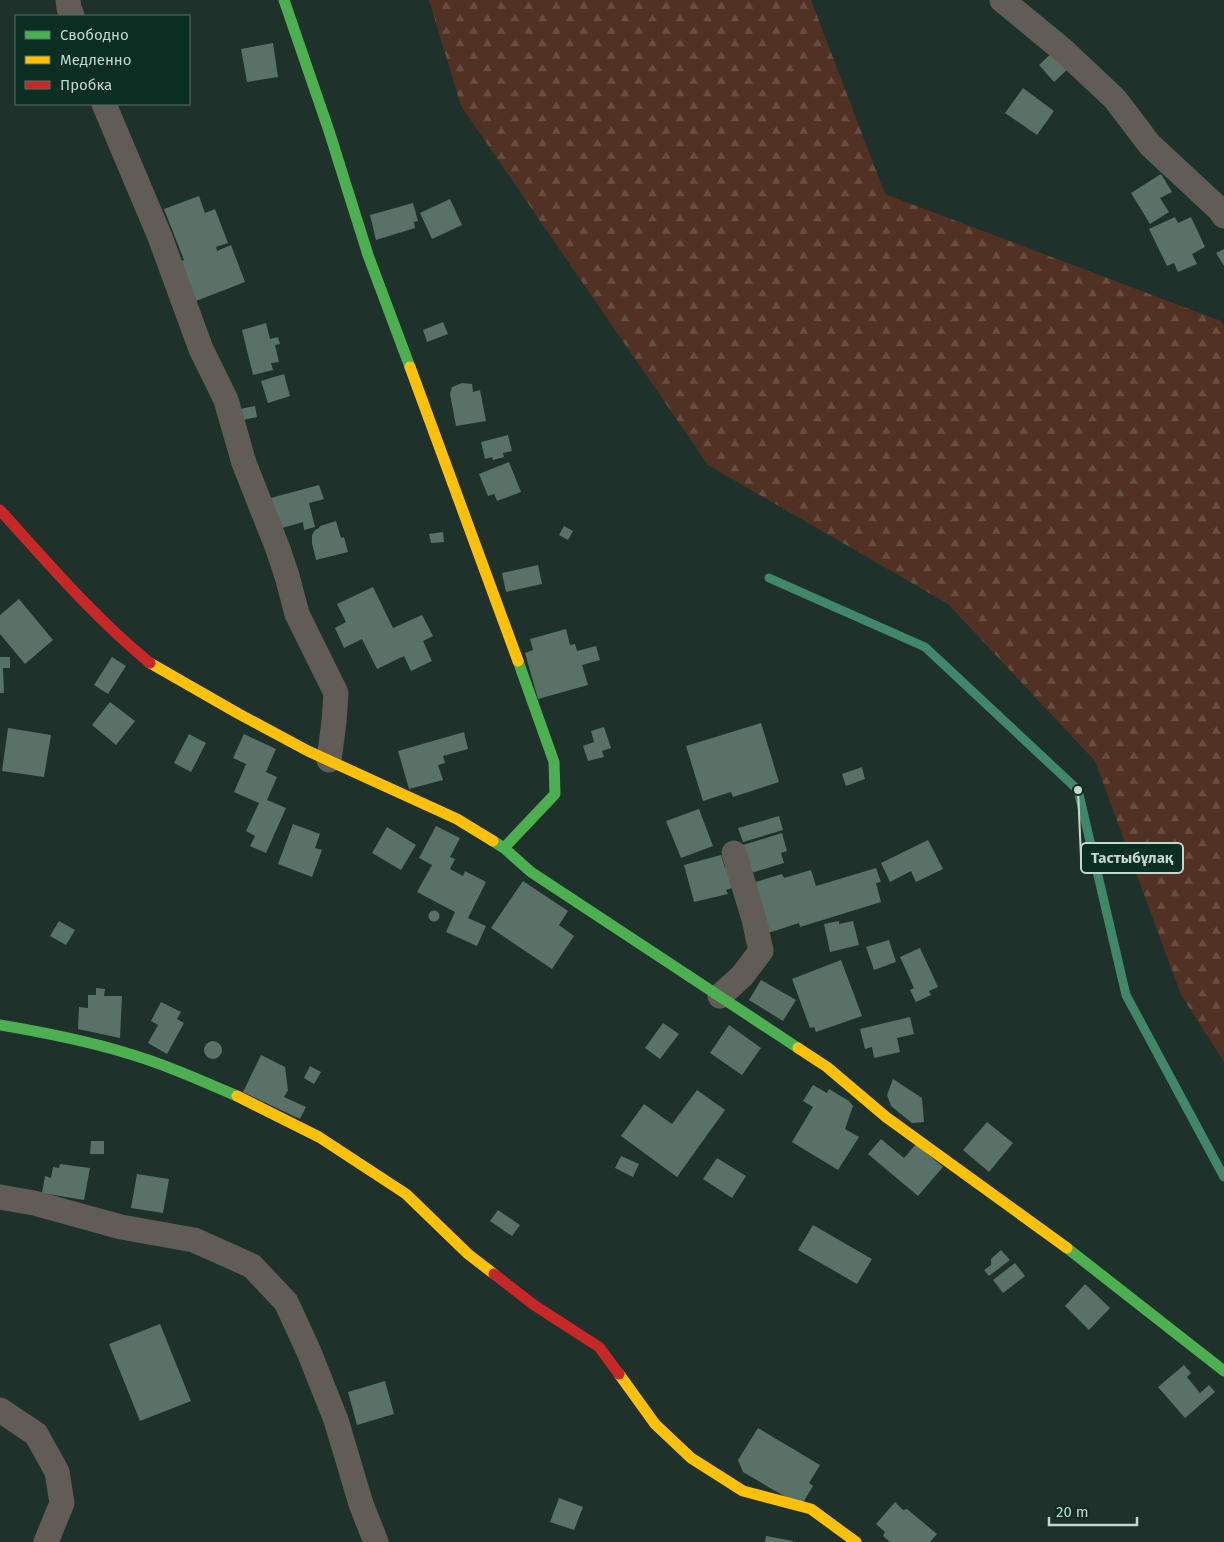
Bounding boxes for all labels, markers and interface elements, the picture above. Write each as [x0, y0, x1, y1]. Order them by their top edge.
legend [15, 15, 190, 105]
text: Свободно [60, 26, 129, 44]
text: Медленно [60, 51, 132, 69]
text: Пробка [60, 76, 112, 94]
callout: Тастыбұлақ [1081, 843, 1183, 873]
text: Тастыбұлақ [1091, 849, 1174, 867]
scale bar [1049, 1494, 1136, 1526]
text: 20 m [1056, 1503, 1089, 1521]

